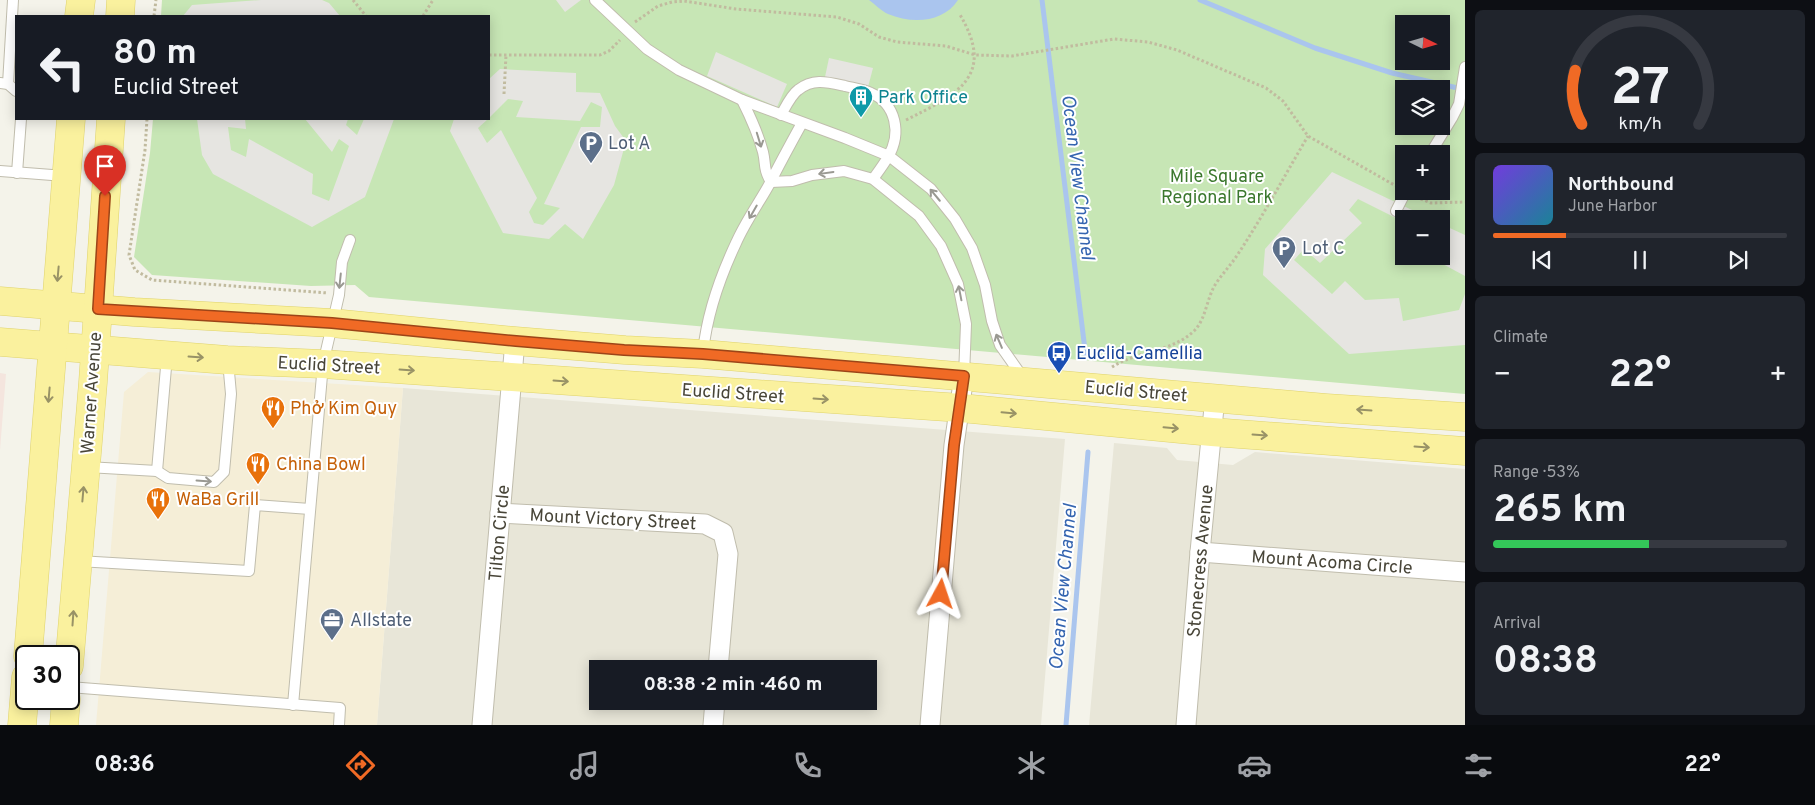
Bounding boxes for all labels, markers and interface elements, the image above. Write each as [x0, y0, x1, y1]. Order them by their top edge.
north arrow [1395, 15, 1450, 70]
map controls [1395, 15, 1450, 265]
text: 80 m [113, 32, 197, 76]
icon: left [30, 35, 95, 100]
text: 27 [1610, 57, 1670, 123]
text: Euclid Street [113, 75, 239, 102]
button: layers [1395, 80, 1450, 135]
building icon: Park Office [848, 84, 874, 118]
place label: Park Office [878, 87, 968, 110]
water label: Ocean View Channel [1055, 93, 1099, 262]
text: km/h [1618, 113, 1662, 136]
parking icon: Lot A [578, 130, 604, 164]
one-way arrow [755, 132, 765, 148]
place label: Lot A [608, 133, 650, 156]
pin [84, 145, 126, 196]
button: + [1395, 145, 1450, 200]
icon: arrive [91, 152, 119, 180]
park label: Mile Square Regional Park [1161, 166, 1273, 210]
one-way arrow [818, 168, 834, 178]
text: Northbound [1568, 173, 1674, 197]
one-way arrow [930, 188, 941, 201]
text: June Harbor [1568, 197, 1657, 217]
one-way arrow [748, 204, 758, 218]
button: − [1395, 210, 1450, 265]
parking icon: Lot C [1271, 235, 1297, 269]
place label: Lot C [1302, 238, 1345, 261]
icon: previous [1528, 246, 1556, 274]
icon: pause [1626, 246, 1654, 274]
icon: next [1724, 246, 1752, 274]
one-way arrow [53, 266, 63, 282]
one-way arrow [335, 273, 345, 289]
one-way arrow [955, 286, 964, 302]
text: Climate [1493, 328, 1548, 348]
street label: Warner Avenue [77, 331, 108, 455]
one-way arrow [994, 334, 1004, 349]
bus stop icon: Euclid-Camellia [1046, 340, 1072, 374]
place label: Euclid-Camellia [1076, 343, 1202, 366]
street label: Euclid Street [277, 352, 381, 381]
text: 22° [1609, 352, 1671, 401]
one-way arrow [187, 353, 203, 362]
text: − [1493, 358, 1511, 394]
text: + [1769, 358, 1787, 394]
one-way arrow [399, 366, 415, 375]
one-way arrow [553, 376, 569, 386]
street label: Euclid Street [1084, 377, 1188, 408]
street label: Euclid Street [681, 379, 785, 410]
one-way arrow [45, 387, 54, 403]
restaurant icon: Phở Kim Quy [260, 395, 286, 429]
one-way arrow [812, 395, 828, 404]
place label: Phở Kim Quy [290, 398, 397, 421]
one-way arrow [1356, 406, 1372, 415]
one-way arrow [1001, 408, 1017, 417]
one-way arrow [1163, 423, 1179, 433]
one-way arrow [1252, 431, 1268, 440]
one-way arrow [1414, 443, 1430, 452]
restaurant icon: China Bowl [245, 451, 271, 485]
place label: China Bowl [276, 454, 366, 477]
text: Range · 53% [1493, 463, 1580, 483]
one-way arrow [196, 476, 212, 485]
street label: Tilton Circle [485, 484, 516, 582]
street label: Stonecress Avenue [1183, 484, 1220, 638]
one-way arrow [78, 486, 88, 502]
restaurant icon: WaBa Grill [145, 486, 171, 520]
text: 265 km [1493, 487, 1627, 536]
place label: WaBa Grill [176, 489, 259, 512]
water label: Ocean View Channel [1045, 502, 1083, 671]
street label: Mount Victory Street [529, 505, 697, 536]
street label: Mount Acoma Circle [1251, 546, 1413, 581]
position arrow [914, 567, 966, 619]
office icon: Allstate [319, 607, 345, 641]
one-way arrow [68, 610, 77, 626]
place label: Allstate [350, 610, 412, 633]
text: Arrival [1493, 614, 1541, 634]
text: 08:38 [1493, 638, 1598, 687]
speed limit sign: 30 [15, 645, 80, 710]
text: 08:38 · 2 min · 460 m [644, 673, 822, 697]
icon: directions [343, 748, 378, 783]
icon: music [567, 748, 602, 783]
icon: phone [790, 748, 825, 783]
icon: climate [1014, 748, 1049, 783]
icon: car [1237, 748, 1272, 783]
icon: filters [1461, 748, 1496, 783]
text: 08:36 [94, 752, 155, 779]
text: 22° [1685, 752, 1721, 779]

